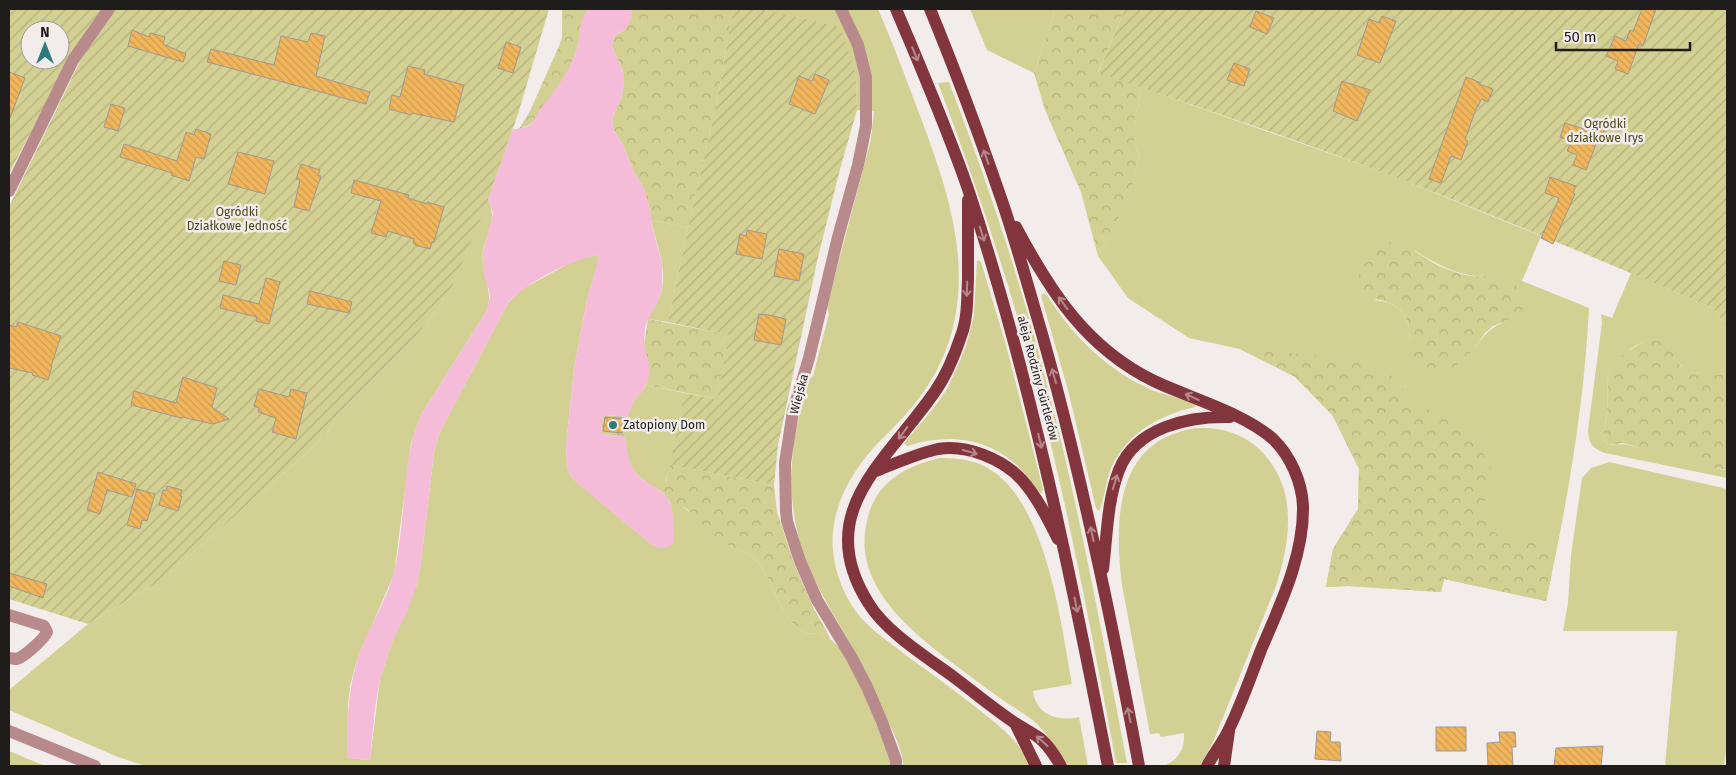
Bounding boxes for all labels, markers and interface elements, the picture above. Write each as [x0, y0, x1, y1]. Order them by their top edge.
north arrow [20, 20, 70, 70]
scale bar [1556, 20, 1690, 52]
text: N [40, 24, 50, 41]
text: 50 m [1564, 28, 1597, 46]
one-way arrow [911, 46, 921, 61]
park label: Ogródki działkowe Irys [1567, 117, 1644, 145]
one-way arrow [981, 149, 990, 165]
park label: Ogródki Działkowe Jedność [187, 205, 288, 233]
one-way arrow [978, 226, 988, 242]
one-way arrow [963, 280, 972, 296]
one-way arrow [1058, 296, 1068, 310]
street label: aleja Rodziny Gürtlerów [1015, 314, 1062, 442]
one-way arrow [1048, 369, 1058, 385]
street label: Wiejska [787, 372, 811, 416]
one-way arrow [1185, 391, 1200, 401]
place label: Zatopiony Dom [623, 418, 705, 432]
marker: Zatopiony Dom [607, 419, 619, 431]
one-way arrow [898, 426, 908, 440]
one-way arrow [1036, 432, 1045, 448]
one-way arrow [962, 448, 978, 457]
one-way arrow [1111, 474, 1121, 490]
one-way arrow [1087, 527, 1096, 543]
one-way arrow [1072, 597, 1082, 613]
one-way arrow [1124, 708, 1133, 724]
one-way arrow [1035, 735, 1048, 747]

